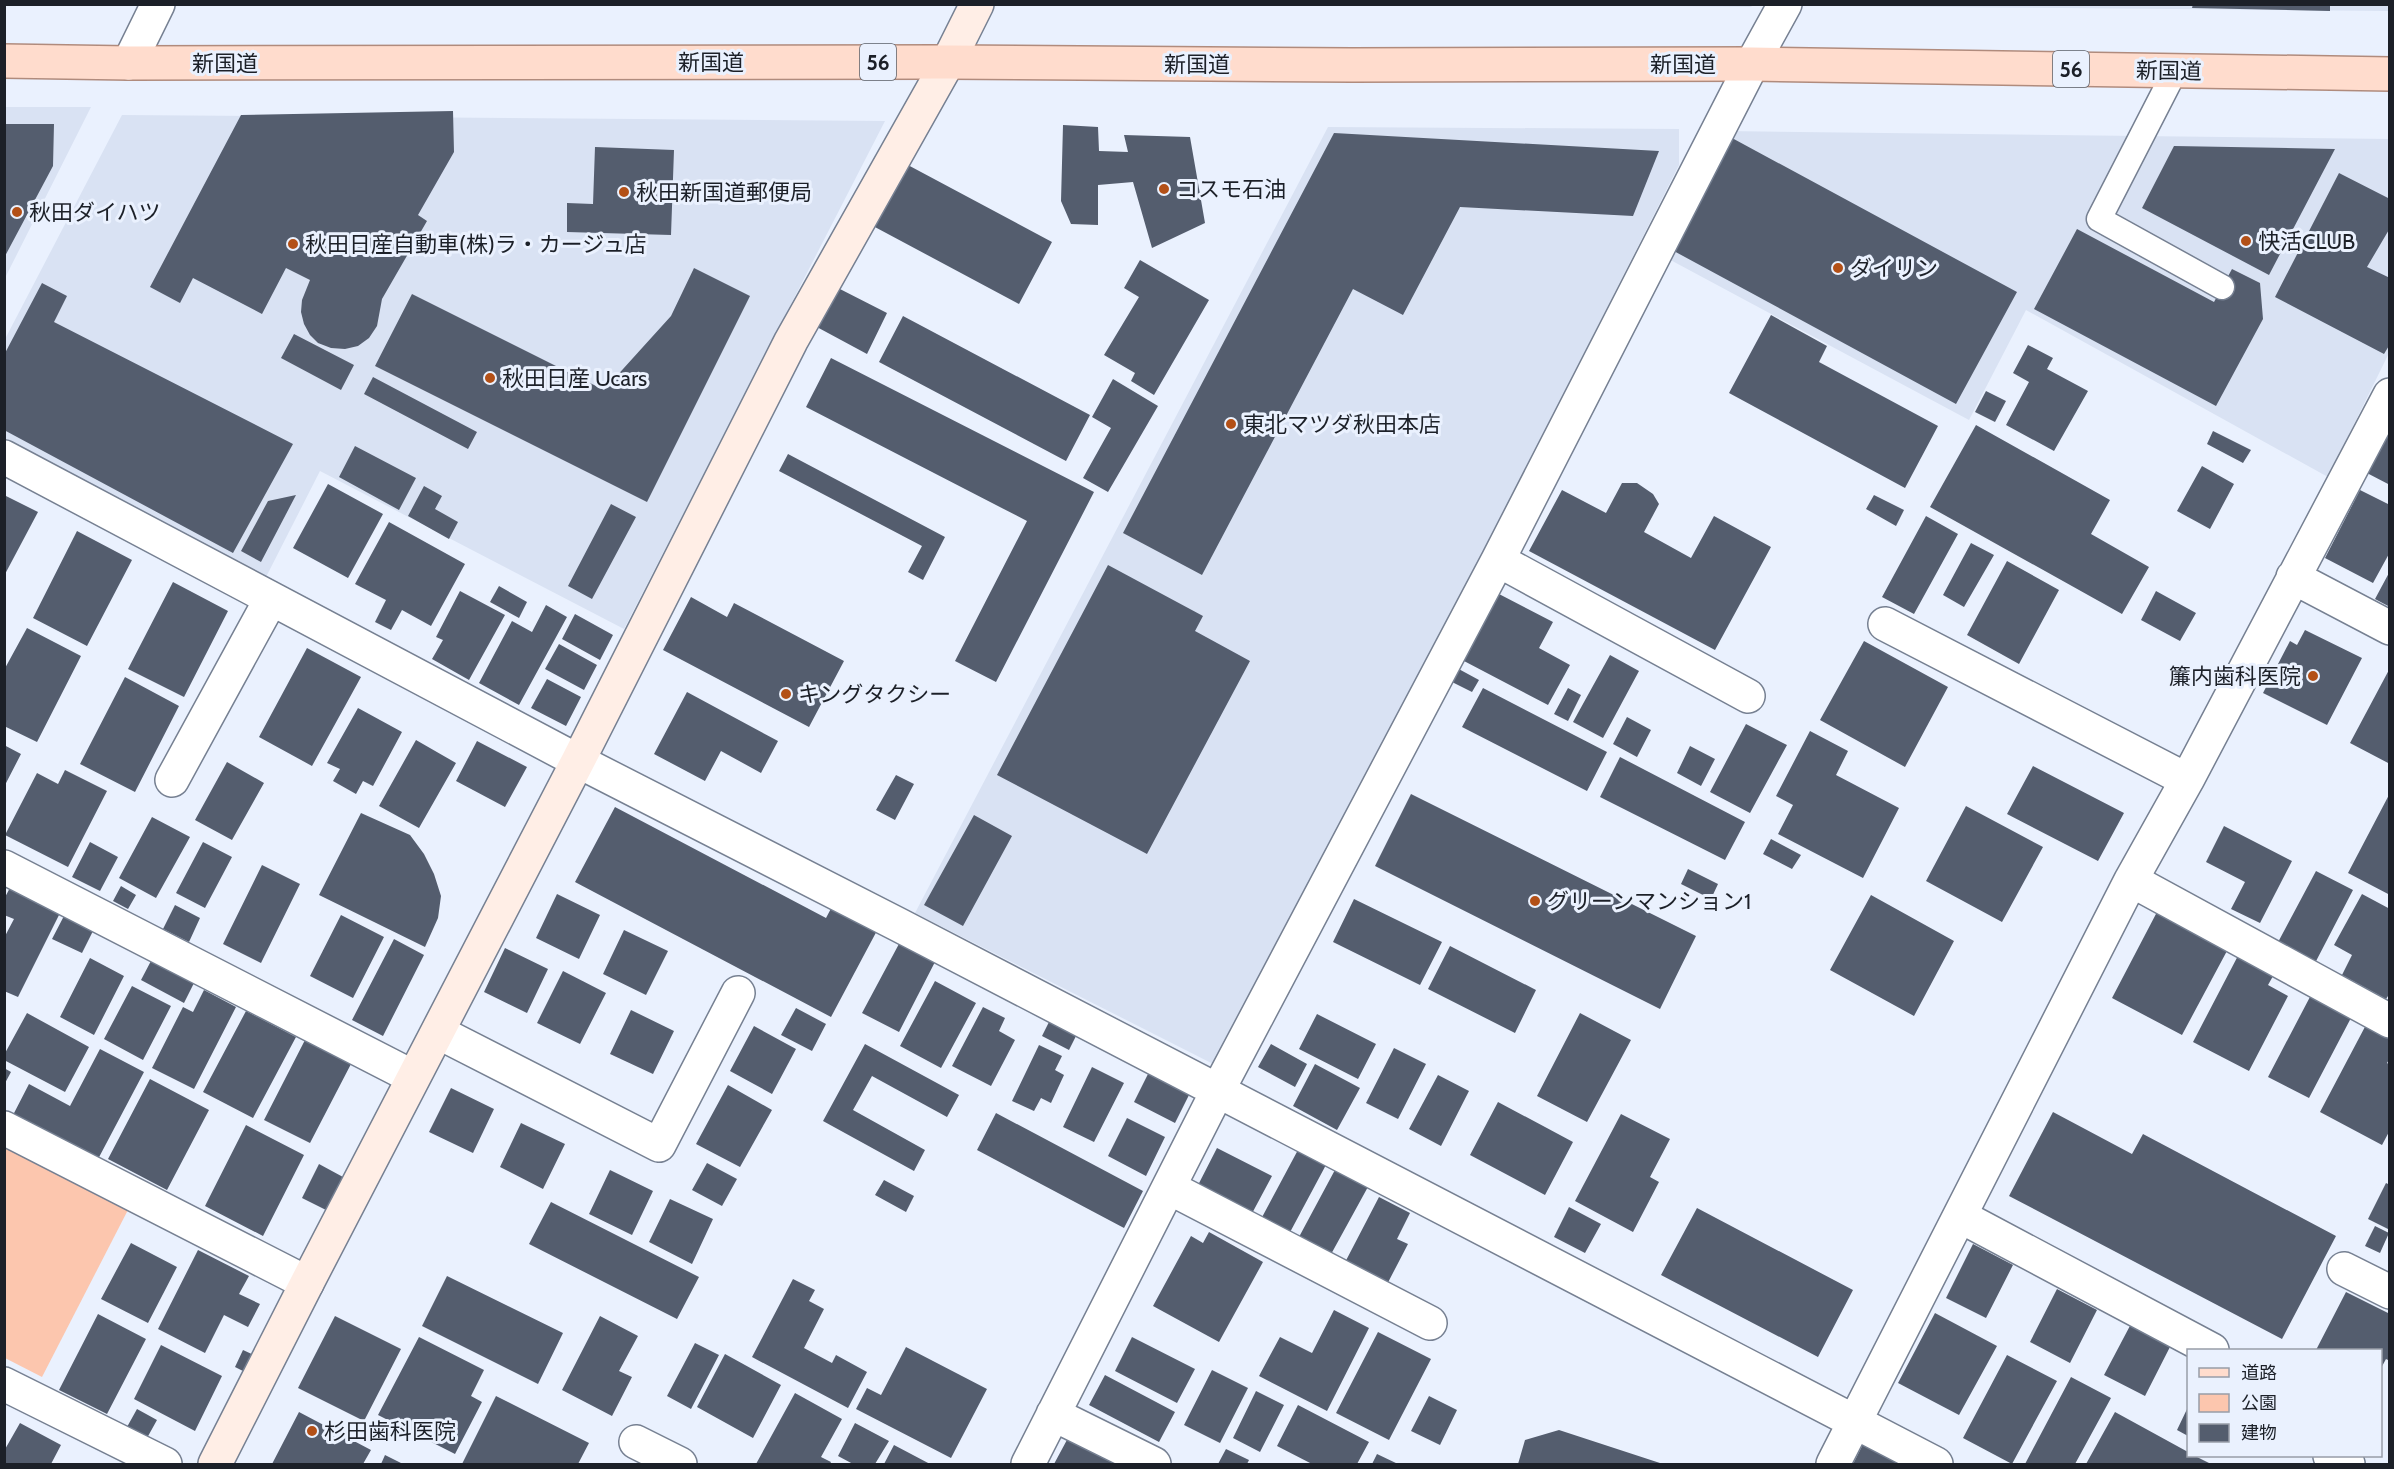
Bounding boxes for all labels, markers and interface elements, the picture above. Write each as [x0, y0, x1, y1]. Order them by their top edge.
road number: 56 [860, 44, 896, 80]
street label: 新国道 [678, 49, 744, 76]
street label: 新国道 [192, 50, 258, 77]
street label: 新国道 [1164, 51, 1230, 78]
street label: 新国道 [1650, 51, 1716, 78]
road number: 56 [2053, 51, 2089, 87]
street label: 新国道 [2136, 57, 2202, 85]
place label: コスモ石油 [1176, 176, 1286, 203]
place label: 秋田新国道郵便局 [636, 179, 812, 206]
marker: コスモ石油 [1157, 182, 1171, 196]
marker: 秋田新国道郵便局 [617, 185, 631, 199]
place label: 秋田ダイハツ [29, 199, 161, 226]
marker: 秋田ダイハツ [10, 205, 24, 219]
place label: 快活CLUB [2258, 228, 2355, 255]
place label: 秋田日産自動車(株)ラ・カージュ店 [305, 231, 647, 258]
marker: 快活CLUB [2239, 234, 2253, 248]
marker: 秋田日産自動車(株)ラ・カージュ店 [286, 237, 300, 251]
place label: ダイリン [1850, 255, 1938, 282]
marker: ダイリン [1831, 261, 1845, 275]
place label: 秋田日産 Ucars [502, 365, 647, 392]
marker: 秋田日産 Ucars [483, 371, 497, 385]
place label: 東北マツダ秋田本店 [1243, 411, 1441, 438]
marker: 東北マツダ秋田本店 [1224, 417, 1238, 431]
place label: 簾内歯科医院 [2169, 663, 2301, 690]
marker: 簾内歯科医院 [2306, 669, 2320, 683]
place label: キングタクシー [798, 681, 951, 708]
marker: キングタクシー [779, 687, 793, 701]
place label: グリーンマンション1 [1547, 888, 1751, 915]
marker: グリーンマンション1 [1528, 894, 1542, 908]
legend [2187, 1349, 2382, 1457]
text: 道路 [2241, 1362, 2277, 1384]
text: 公園 [2241, 1392, 2277, 1414]
place label: 杉田歯科医院 [324, 1418, 456, 1445]
text: 建物 [2241, 1422, 2277, 1444]
marker: 杉田歯科医院 [305, 1424, 319, 1438]

